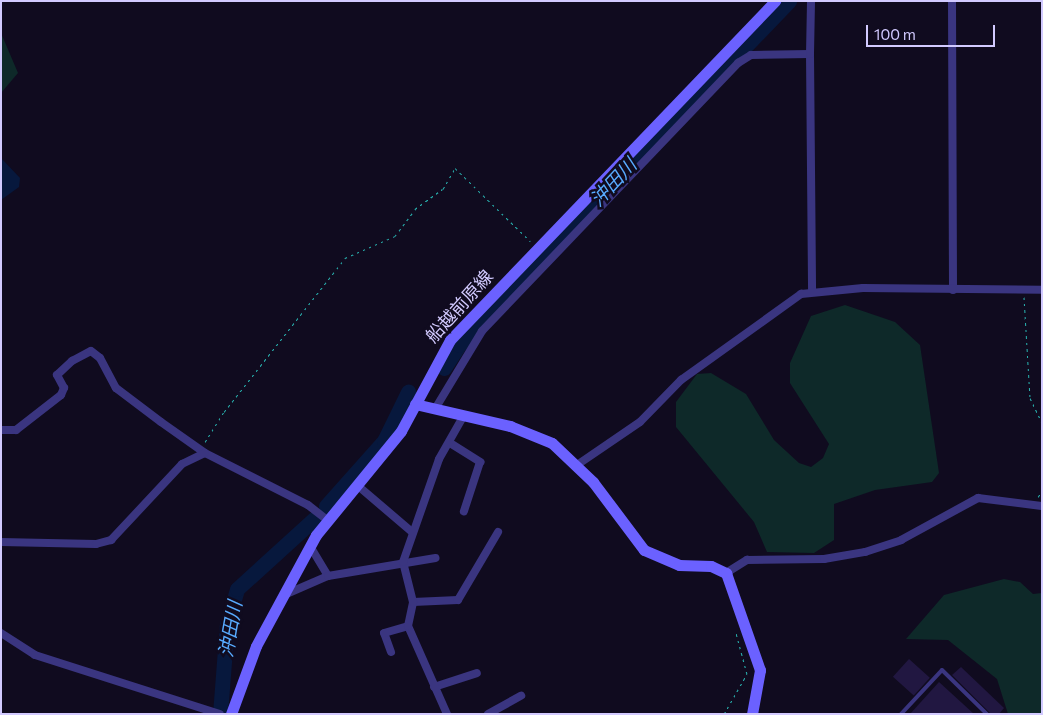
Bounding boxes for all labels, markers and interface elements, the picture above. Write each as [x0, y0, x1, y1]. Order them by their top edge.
scale bar [868, 15, 997, 47]
text: 100 m [874, 25, 916, 43]
water label: 沖田川 [585, 153, 641, 211]
street label: 船越前原線 [421, 265, 497, 347]
water label: 沖田川 [214, 599, 246, 659]

